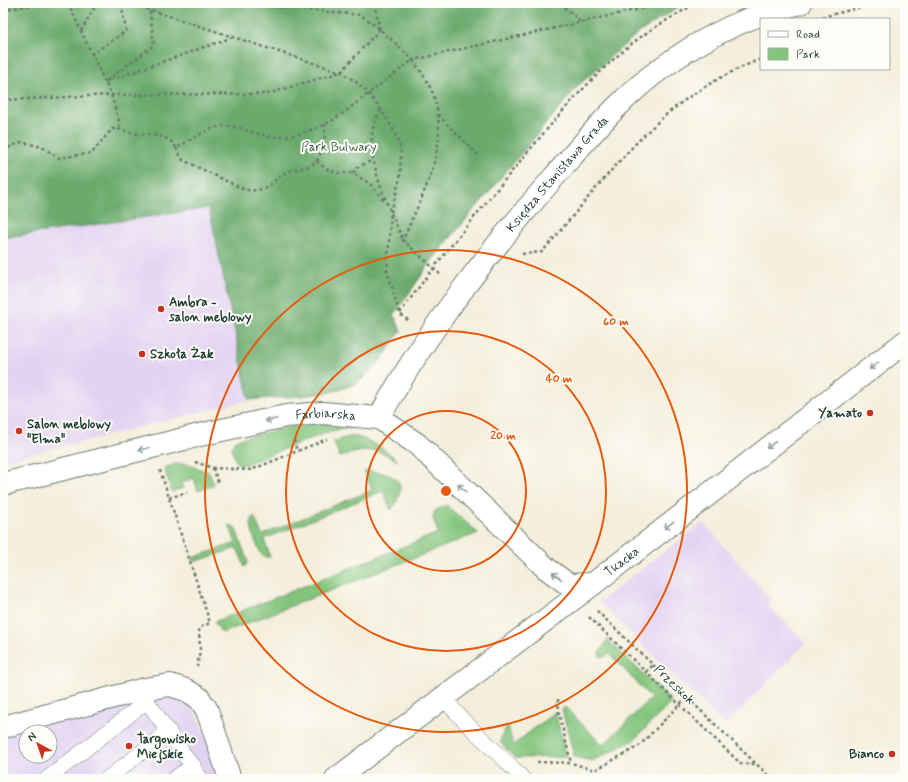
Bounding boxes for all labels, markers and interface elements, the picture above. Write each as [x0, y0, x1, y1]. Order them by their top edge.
legend [760, 18, 890, 70]
text: Road [796, 27, 820, 43]
text: Park [796, 47, 820, 63]
street label: Księdza Stanisława Grada [502, 112, 613, 236]
park label: Park Bulwary [301, 139, 377, 156]
place label: Ambra - salon meblowy [168, 294, 252, 326]
marker: Ambra - salon meblowy [156, 304, 166, 314]
text: 60 m [603, 314, 629, 330]
place label: Szkoła Żak [150, 346, 214, 363]
marker: Szkoła Żak [137, 349, 147, 359]
one-way arrow [869, 361, 880, 370]
text: 40 m [546, 371, 573, 387]
street label: Farbiarska [295, 404, 357, 424]
place label: Yamato [818, 405, 862, 422]
marker: Yamato [865, 408, 875, 418]
place label: Salon meblowy "Elma" [27, 416, 111, 448]
one-way arrow [265, 416, 278, 424]
marker: Salon meblowy "Elma" [14, 426, 24, 436]
text: 20 m [490, 428, 516, 444]
one-way arrow [766, 441, 777, 449]
one-way arrow [138, 445, 151, 453]
one-way arrow [457, 483, 467, 493]
centre of rings [439, 484, 453, 498]
one-way arrow [663, 521, 674, 529]
street label: Tkacka [601, 543, 643, 581]
one-way arrow [552, 572, 563, 580]
street label: Przeskok [650, 661, 699, 709]
north arrow [18, 724, 58, 764]
text: N [25, 729, 40, 745]
place label: Targowisko Miejskie [137, 731, 196, 764]
marker: Targowisko Miejskie [124, 741, 134, 751]
place label: Bianco [849, 746, 884, 763]
marker: Bianco [887, 749, 897, 759]

